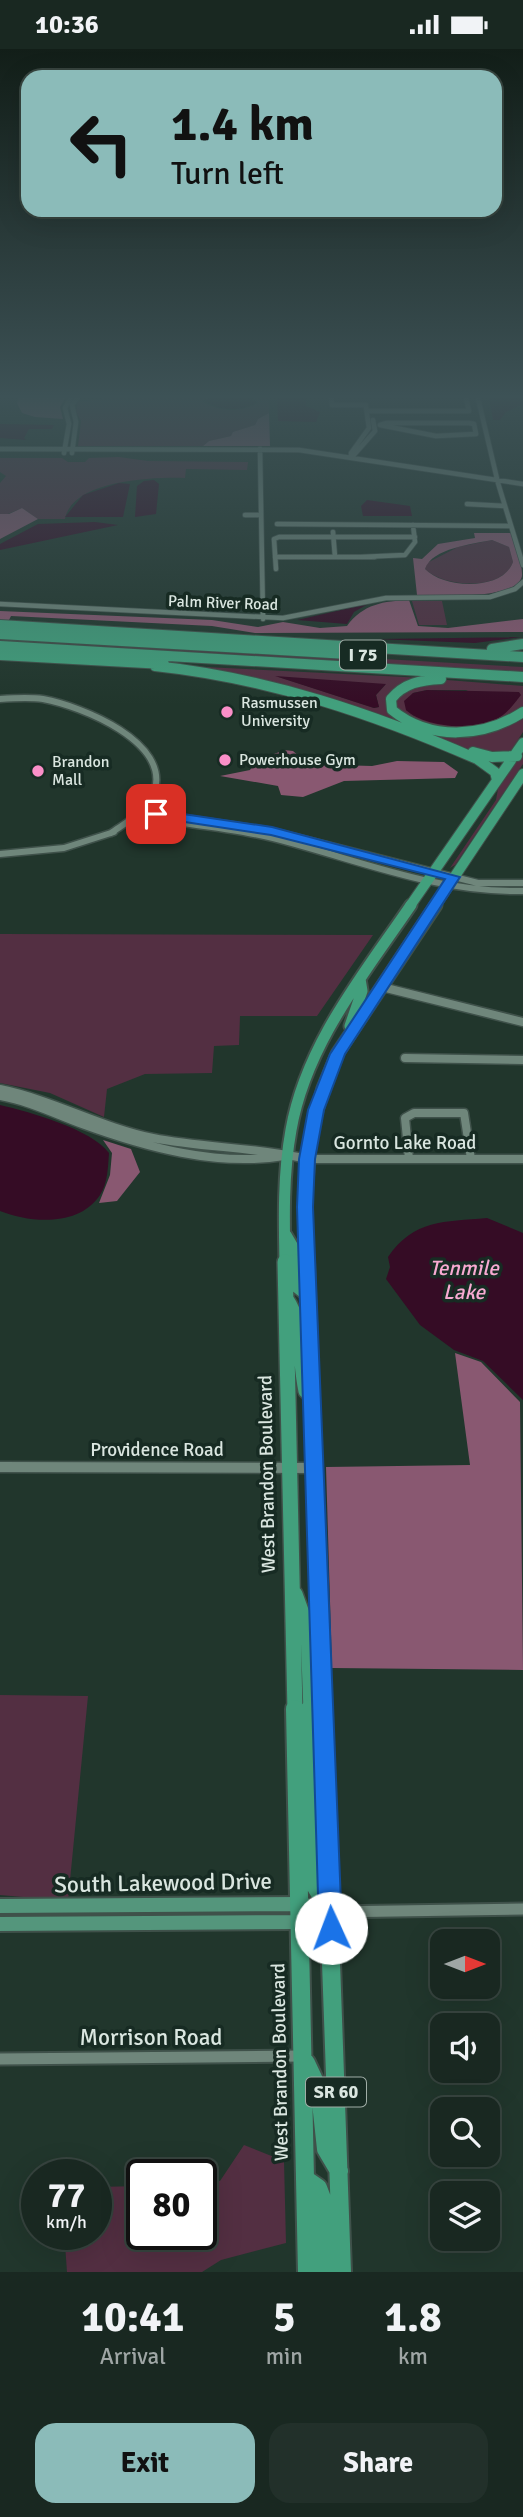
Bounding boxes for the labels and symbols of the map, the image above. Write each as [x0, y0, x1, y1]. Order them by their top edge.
street label: Palm River Road [168, 591, 278, 615]
road number: I 75 [340, 641, 386, 669]
place label: Rasmussen University [241, 693, 318, 731]
marker: Rasmussen University [219, 704, 235, 720]
place label: Powerhouse Gym [239, 750, 356, 770]
place label: Brandon Mall [52, 752, 110, 790]
marker: Powerhouse Gym [217, 752, 233, 768]
marker: Brandon Mall [30, 763, 46, 779]
pin [126, 784, 186, 844]
street label: Gornto Lake Road [334, 1131, 476, 1155]
water label: Tenmile Lake [429, 1255, 500, 1305]
street label: West Brandon Boulevard [253, 1375, 281, 1573]
street label: Providence Road [90, 1438, 224, 1462]
street label: South Lakewood Drive [54, 1867, 272, 1899]
position arrow [294, 1891, 368, 1965]
north arrow [430, 1929, 500, 1999]
street label: West Brandon Boulevard [266, 1963, 294, 2161]
street label: Morrison Road [80, 2023, 222, 2052]
road number: SR 60 [306, 2077, 366, 2106]
speed limit sign: 80 [126, 2159, 217, 2250]

